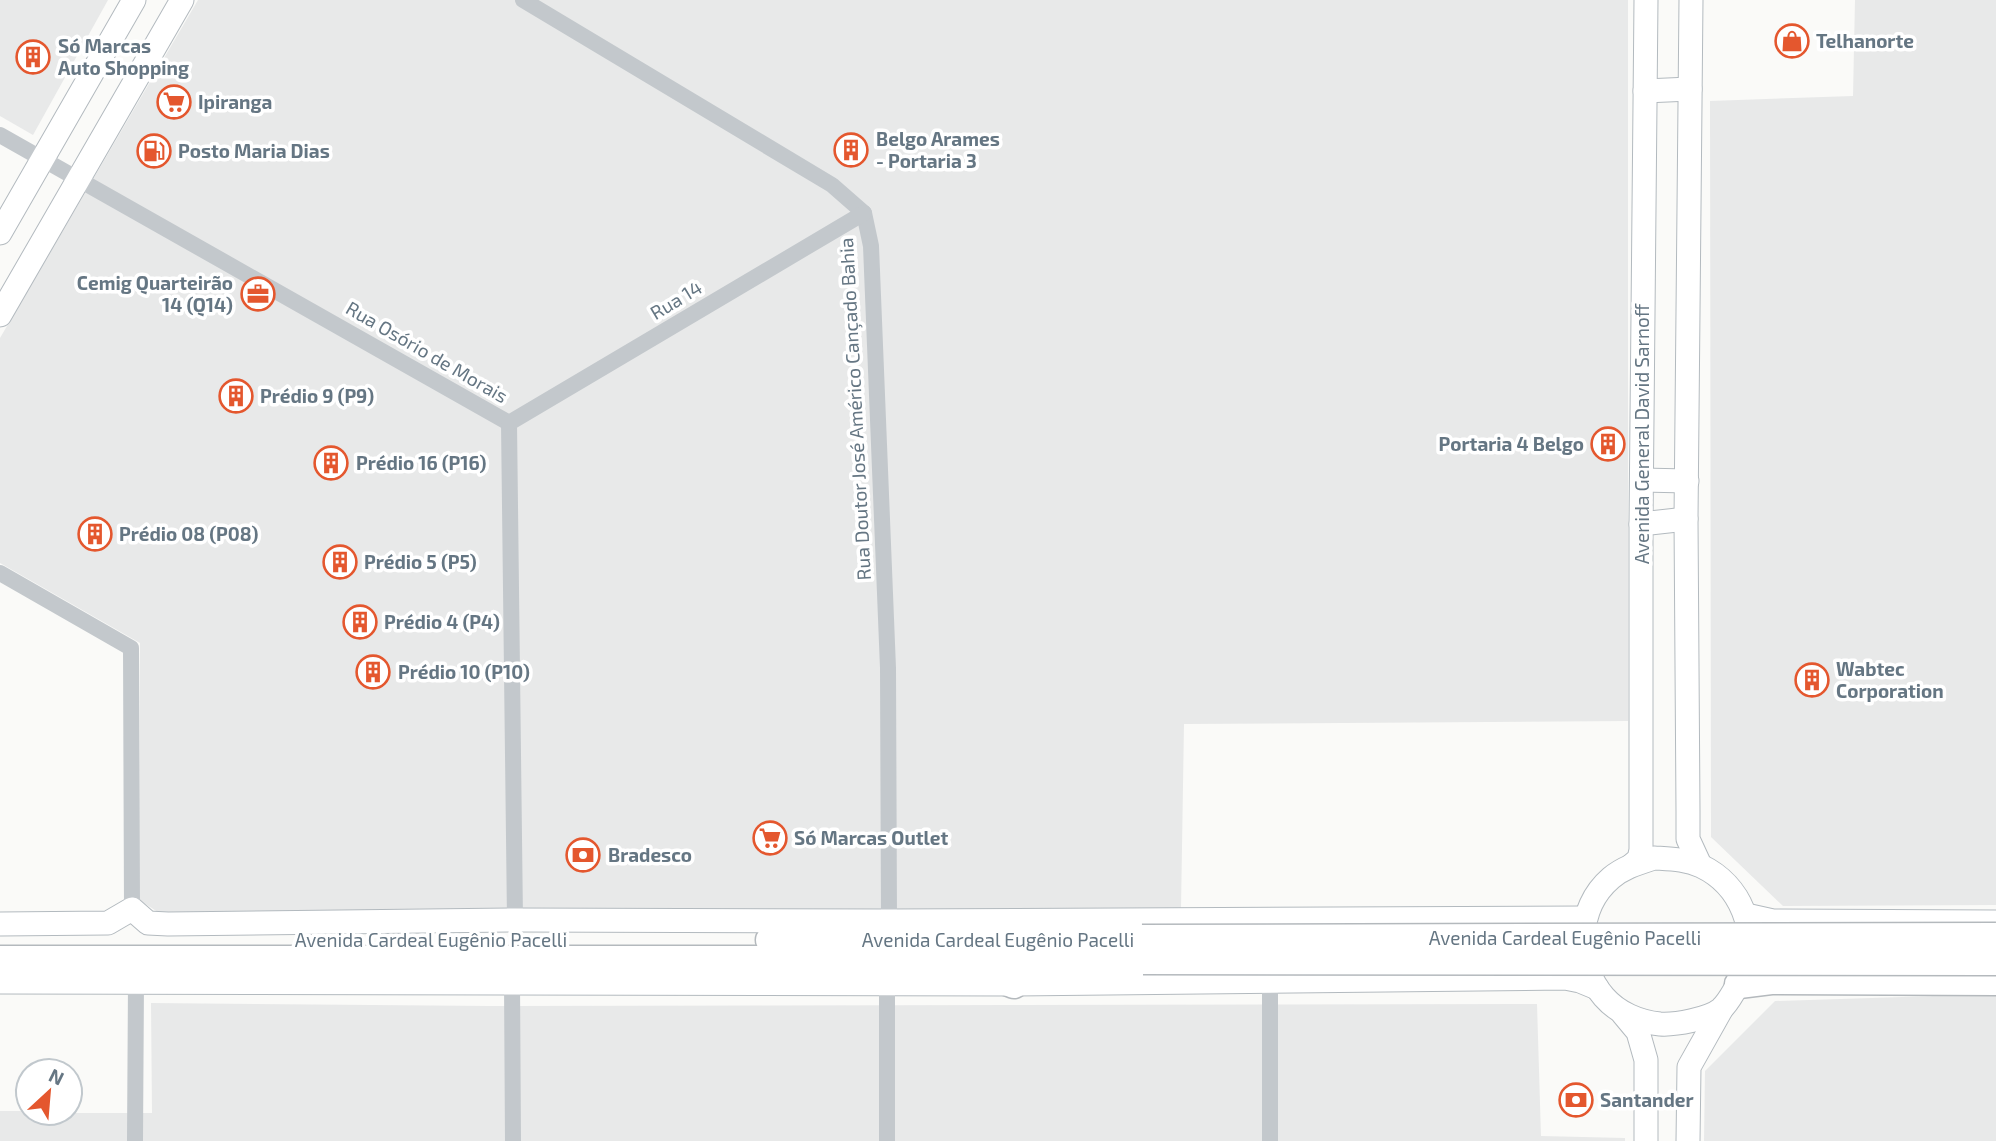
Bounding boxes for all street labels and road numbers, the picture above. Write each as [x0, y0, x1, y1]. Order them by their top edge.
street label: Rua Doutor José Américo Cançado Bahia [834, 237, 876, 581]
street label: Rua 14 [646, 275, 706, 324]
street label: Rua Osório de Morais [342, 296, 512, 407]
street label: Avenida General David Sarnoff [1630, 303, 1653, 564]
street label: Avenida Cardeal Eugênio Pacelli [1429, 926, 1701, 949]
street label: Avenida Cardeal Eugênio Pacelli [295, 928, 567, 951]
street label: Avenida Cardeal Eugênio Pacelli [862, 928, 1134, 951]

